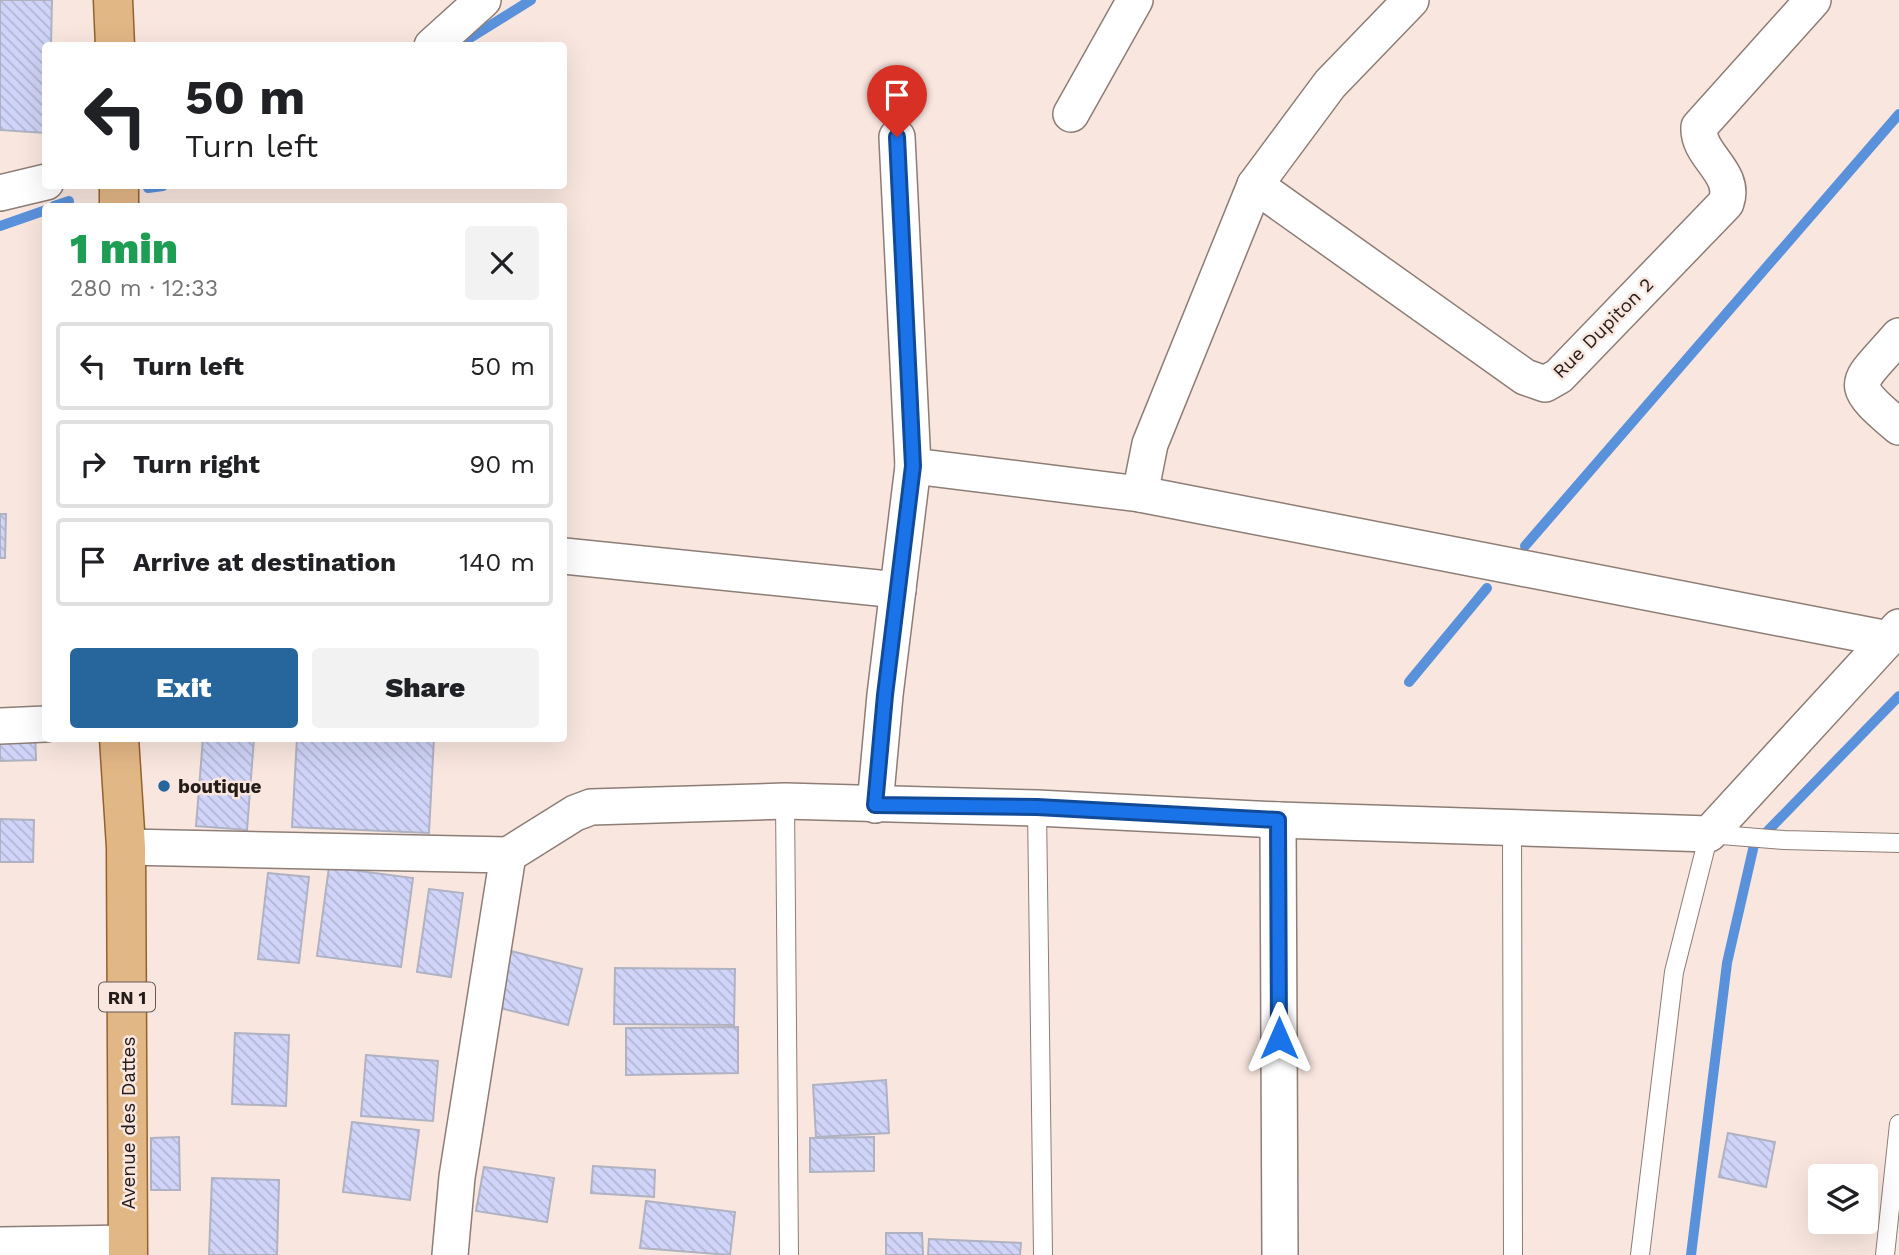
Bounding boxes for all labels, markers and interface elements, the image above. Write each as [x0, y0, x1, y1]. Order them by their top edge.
pin [867, 65, 927, 137]
text: 50 m [185, 68, 305, 126]
icon: left [70, 70, 161, 161]
icon: arrive [878, 76, 916, 114]
text: Turn left [185, 127, 318, 165]
text: 1 min [70, 224, 178, 273]
button: close [465, 226, 539, 300]
street label: Rue Dupiton 2 [1548, 273, 1658, 383]
text: 280 m · 12:33 [70, 275, 218, 302]
icon: left [74, 347, 112, 385]
text: Turn left [133, 351, 244, 381]
text: 50 m [470, 351, 535, 381]
icon: right [74, 445, 112, 483]
text: Turn right [133, 449, 260, 479]
text: 90 m [469, 449, 535, 479]
icon: arrive [74, 543, 112, 581]
text: Arrive at destination [133, 547, 396, 577]
text: 140 m [459, 547, 535, 577]
button: Exit [70, 648, 298, 728]
button: Share [312, 648, 539, 728]
place label: boutique [178, 775, 262, 798]
marker: boutique [156, 778, 172, 794]
road number: RN 1 [99, 982, 155, 1012]
position arrow [1242, 1001, 1316, 1075]
street label: Avenue des Dattes [117, 1037, 140, 1209]
map controls [1808, 1164, 1878, 1234]
button: layers [1808, 1164, 1878, 1234]

